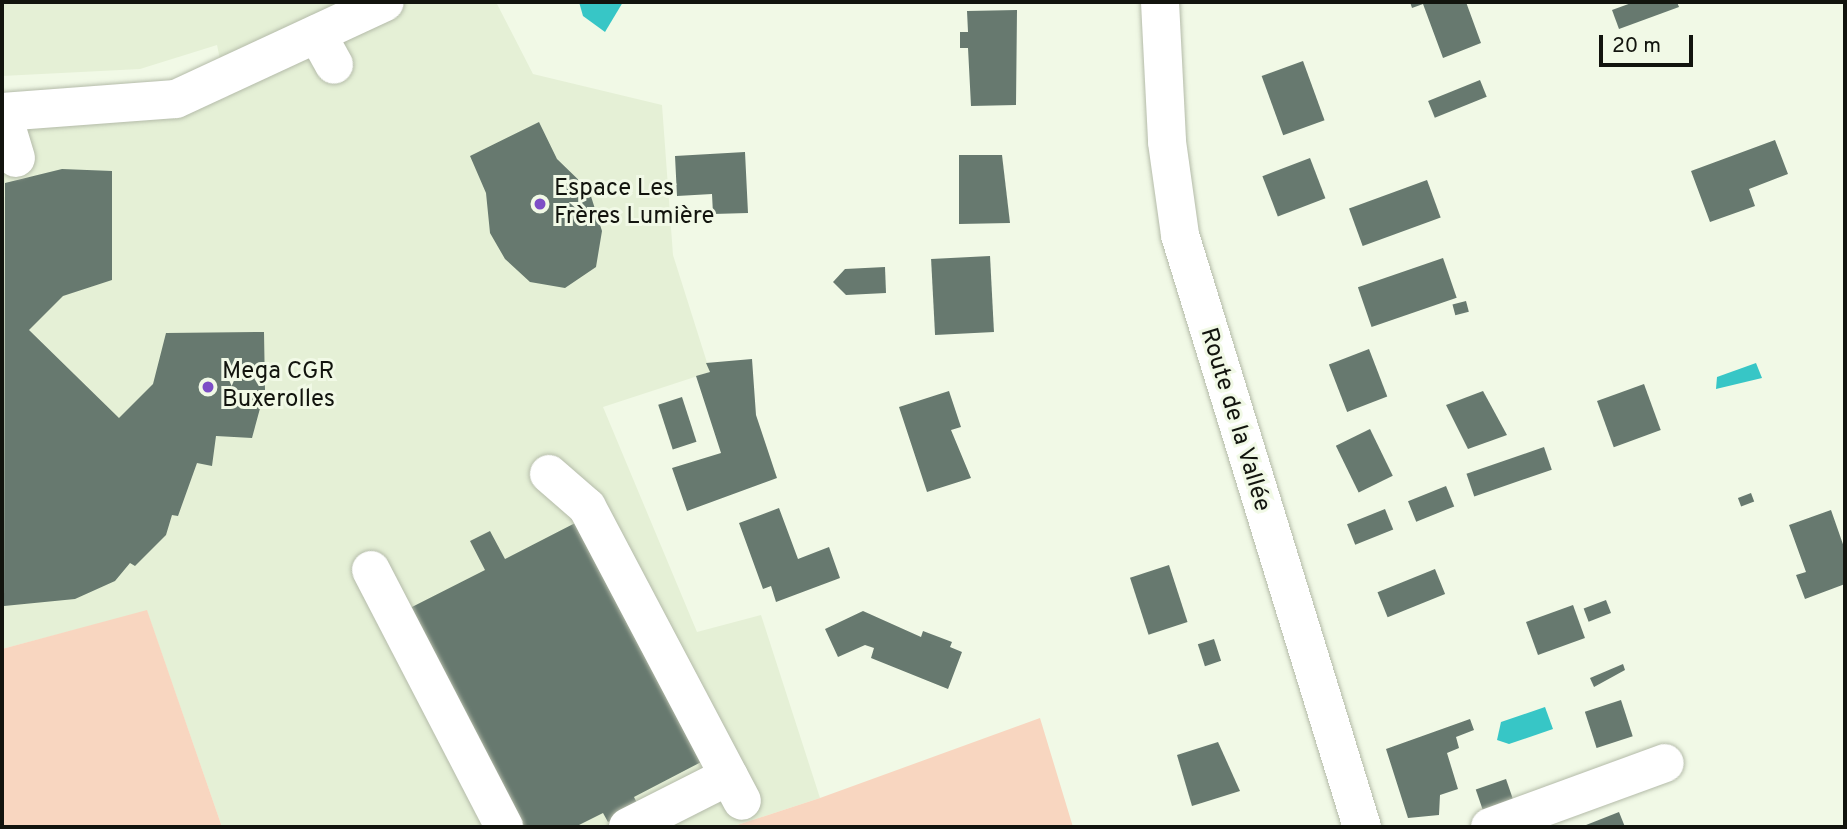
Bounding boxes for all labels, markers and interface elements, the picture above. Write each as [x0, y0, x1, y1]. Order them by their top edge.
scale bar [1602, 21, 1696, 65]
text: 20 m [1612, 33, 1661, 60]
place label: Espace Les Frères Lumière [554, 176, 714, 232]
marker: Espace Les Frères Lumière [532, 196, 548, 212]
street label: Route de la Vallée [1192, 324, 1276, 516]
place label: Mega CGR Buxerolles [222, 359, 335, 415]
marker: Mega CGR Buxerolles [200, 379, 216, 395]

